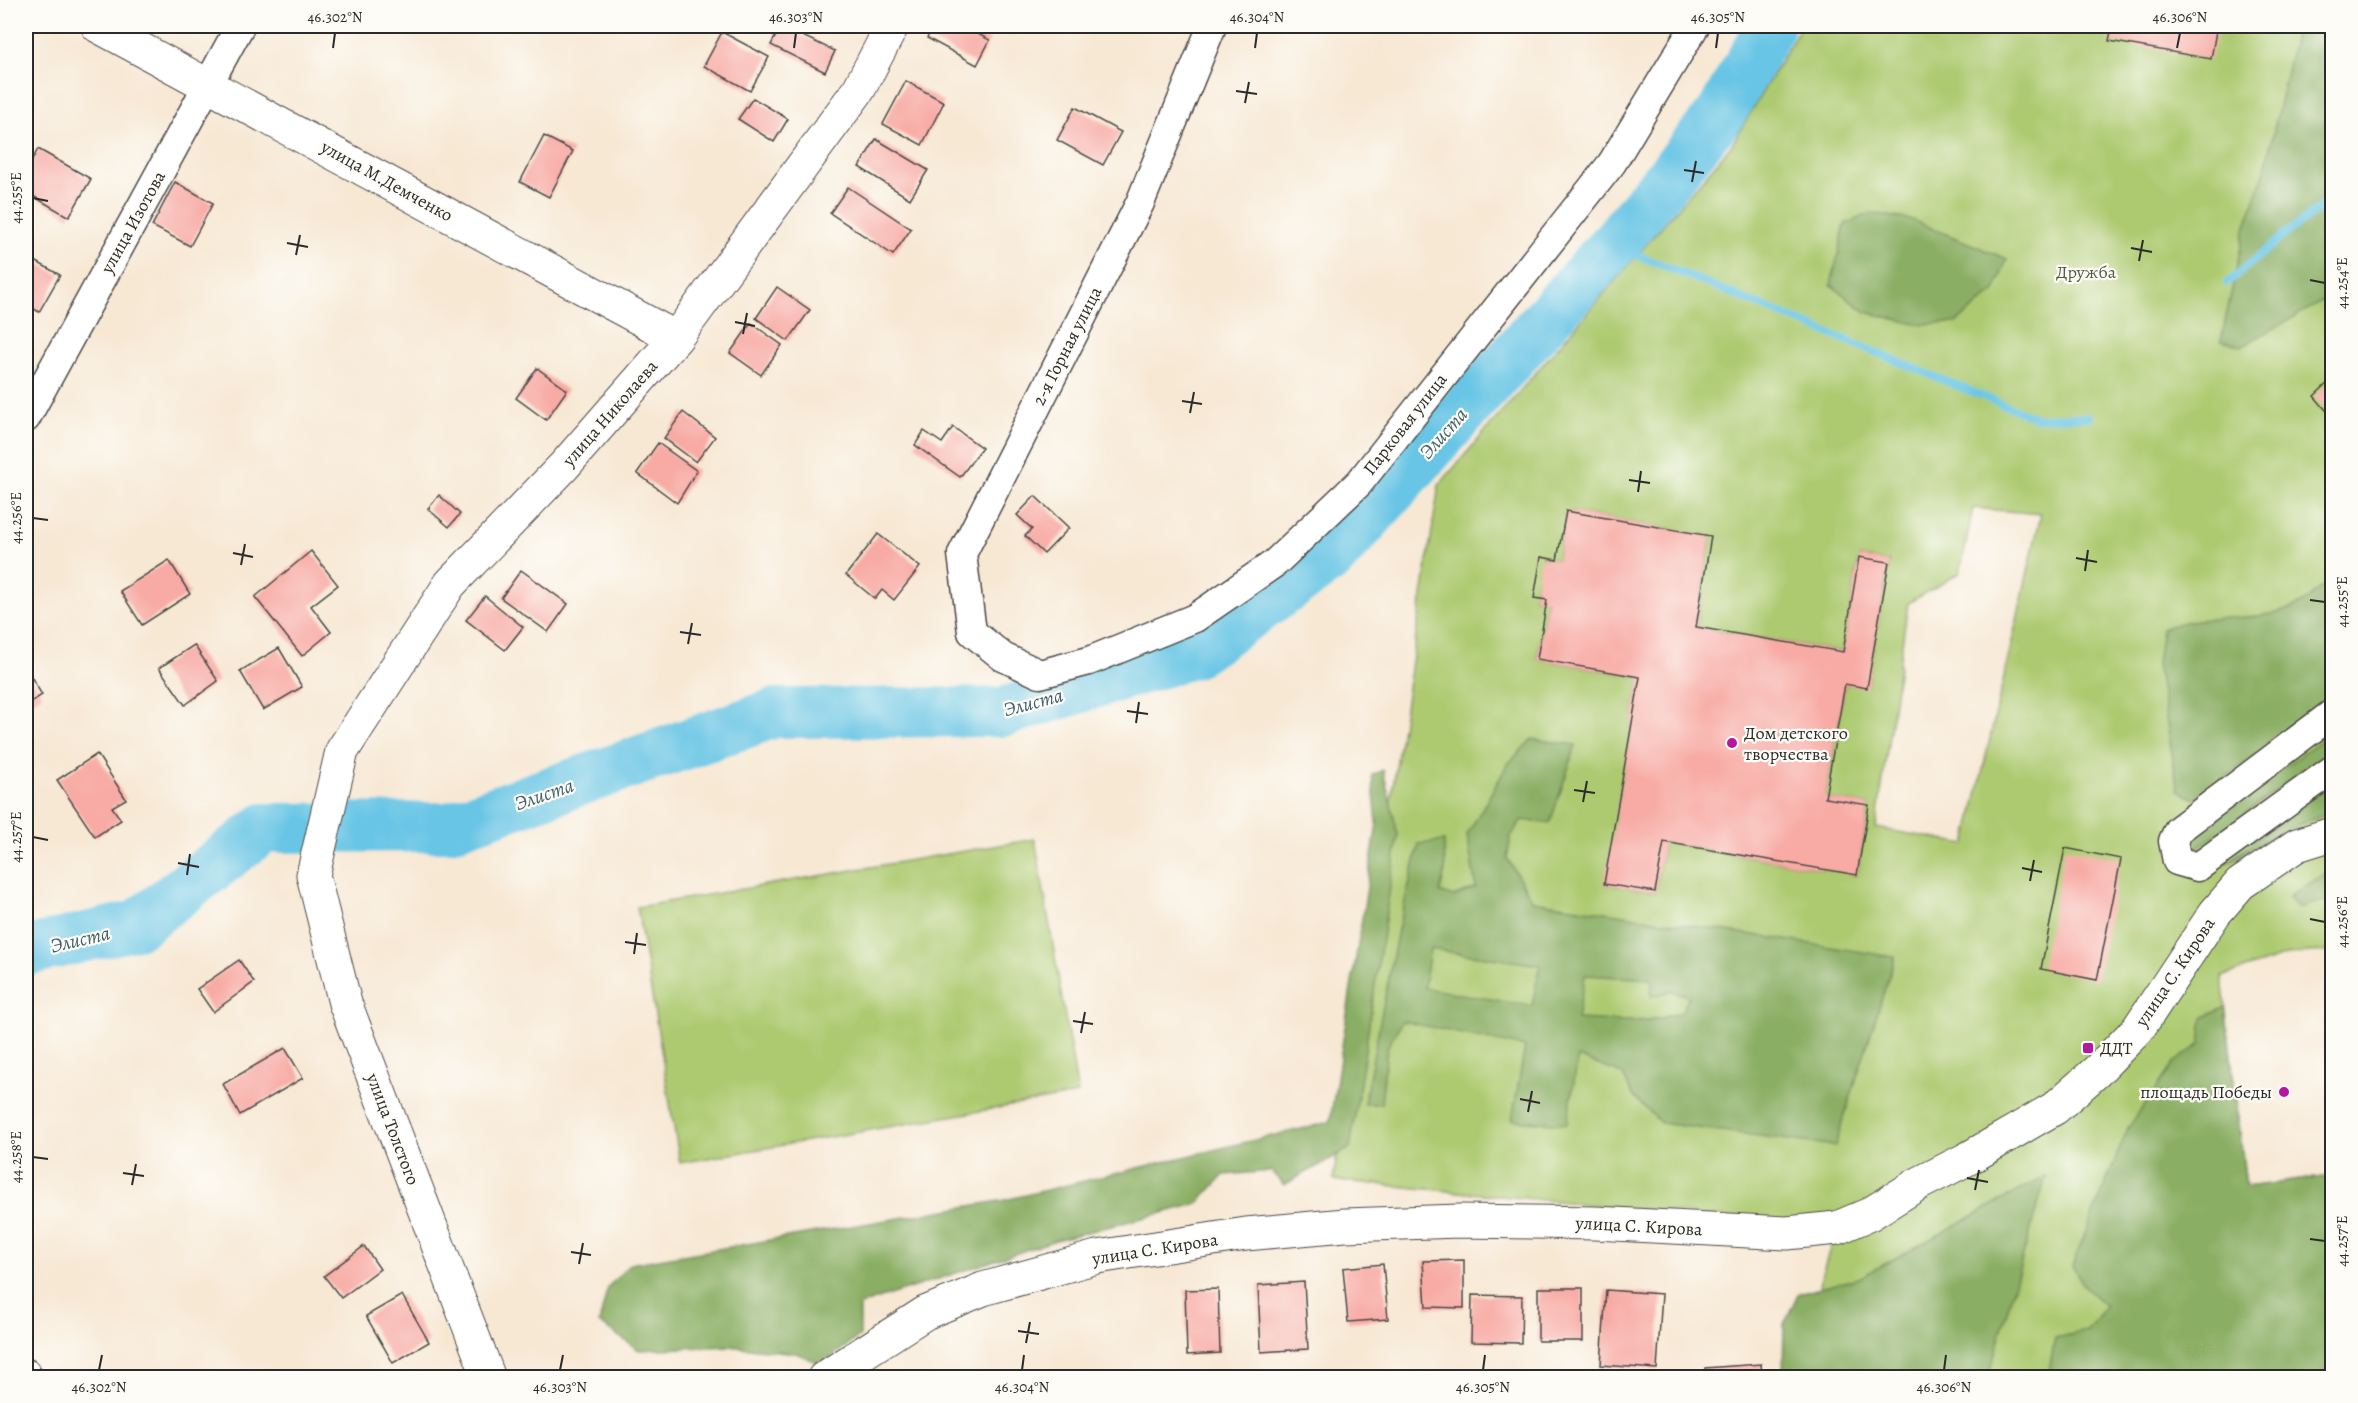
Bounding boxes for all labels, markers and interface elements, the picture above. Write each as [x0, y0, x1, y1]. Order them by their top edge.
text: 46.302°N [308, 7, 363, 27]
text: 46.303°N [769, 7, 823, 27]
text: 46.304°N [1230, 7, 1285, 27]
text: 46.305°N [1691, 7, 1745, 27]
text: 46.306°N [2153, 7, 2208, 27]
street label: улица М.Демченко [316, 134, 457, 227]
street label: улица Изотова [94, 166, 171, 278]
text: 44.255°E [6, 172, 26, 224]
text: 44.254°E [2332, 257, 2352, 309]
park label: Дружба [2056, 260, 2117, 284]
street label: 2-я Горная улица [1027, 282, 1108, 410]
street label: улица Николаева [556, 354, 663, 472]
street label: Парковая улица [1358, 367, 1453, 480]
water label: Элиста [1413, 402, 1474, 465]
text: 44.256°E [6, 492, 26, 544]
text: 44.255°E [2332, 576, 2352, 628]
water label: Элиста [1000, 682, 1066, 723]
place label: Дом детского творчества [1744, 721, 1848, 766]
marker: Дом детского творчества [1725, 736, 1739, 750]
water label: Элиста [511, 772, 577, 817]
text: 44.257°E [6, 811, 26, 863]
text: 44.256°E [2332, 896, 2352, 948]
street label: улица С. Кирова [2129, 912, 2221, 1032]
water label: Элиста [47, 920, 113, 959]
place label: ДДТ [2100, 1036, 2133, 1060]
marker: ДДТ [2081, 1041, 2095, 1055]
street label: улица Толстого [360, 1069, 425, 1188]
place label: площадь Победы [2140, 1080, 2272, 1104]
marker: площадь Победы [2277, 1085, 2291, 1099]
text: 44.258°E [6, 1131, 26, 1183]
street label: улица С. Кирова [1574, 1211, 1704, 1241]
text: 44.257°E [2332, 1215, 2352, 1267]
street label: улица С. Кирова [1089, 1227, 1220, 1271]
text: 46.302°N [72, 1377, 127, 1397]
text: 46.303°N [533, 1377, 587, 1397]
text: 46.304°N [995, 1377, 1050, 1397]
text: 46.305°N [1456, 1377, 1510, 1397]
text: 46.306°N [1917, 1377, 1972, 1397]

